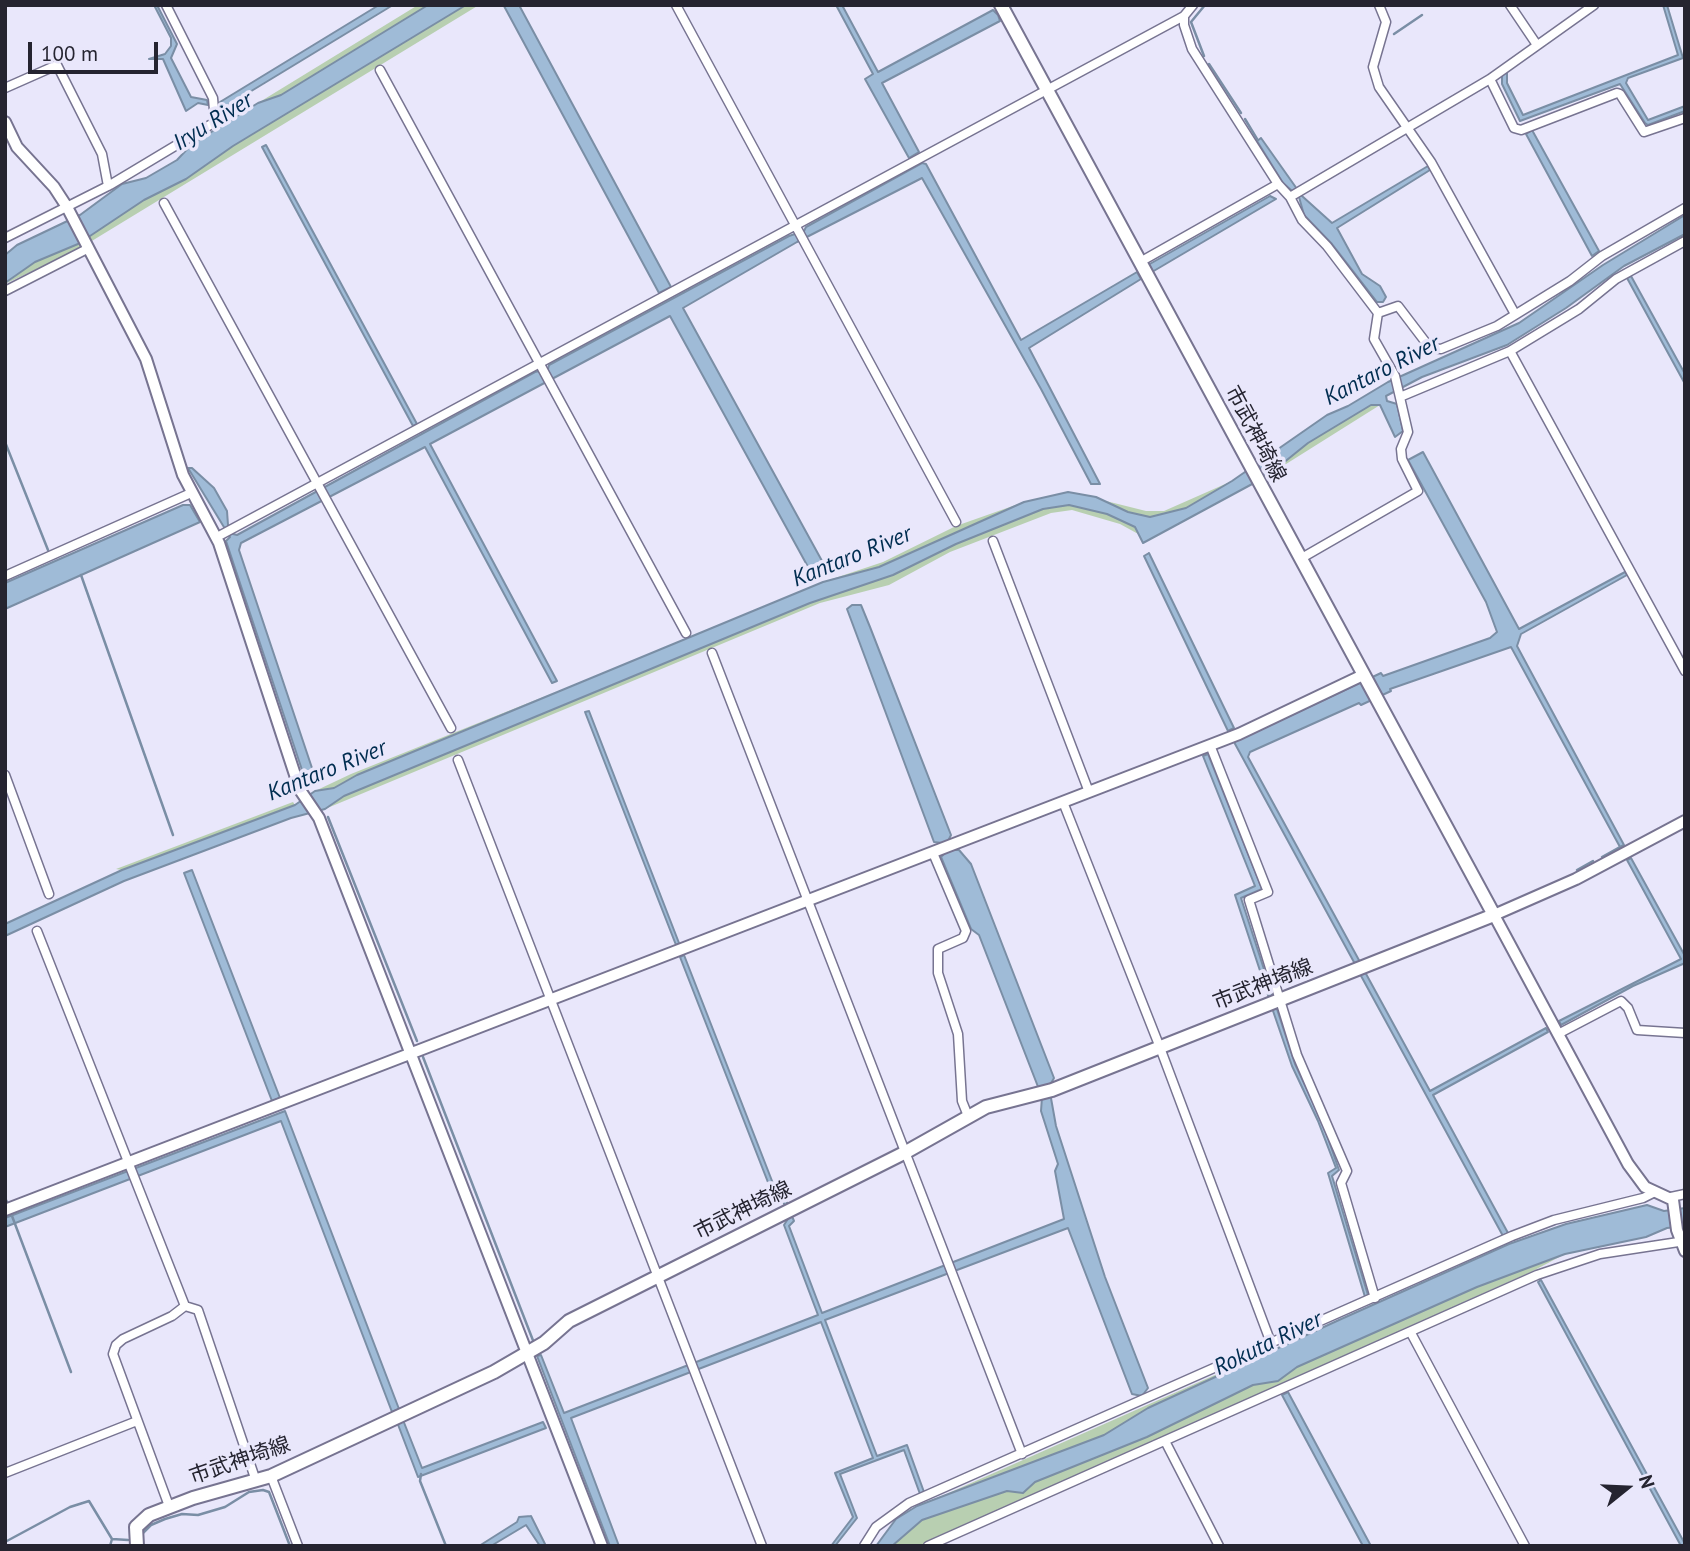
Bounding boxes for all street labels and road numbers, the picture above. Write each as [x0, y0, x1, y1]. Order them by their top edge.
street label: 市武神埼線 [1219, 382, 1291, 486]
street label: 市武神埼線 [1209, 954, 1317, 1016]
street label: 市武神埼線 [690, 1177, 796, 1245]
street label: 市武神埼線 [186, 1432, 294, 1490]

